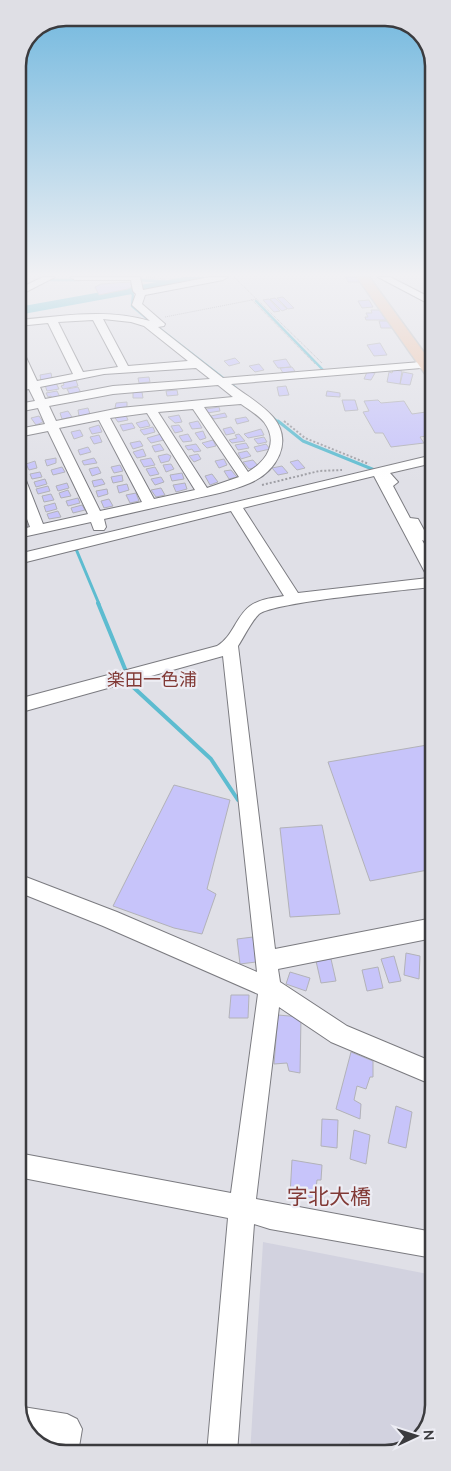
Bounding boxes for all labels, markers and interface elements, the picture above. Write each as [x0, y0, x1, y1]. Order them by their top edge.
district label: 楽田一色浦 [107, 668, 197, 692]
district label: 字北大橋 [287, 1183, 371, 1211]
north arrow [391, 1411, 441, 1461]
text: N [419, 1429, 438, 1441]

